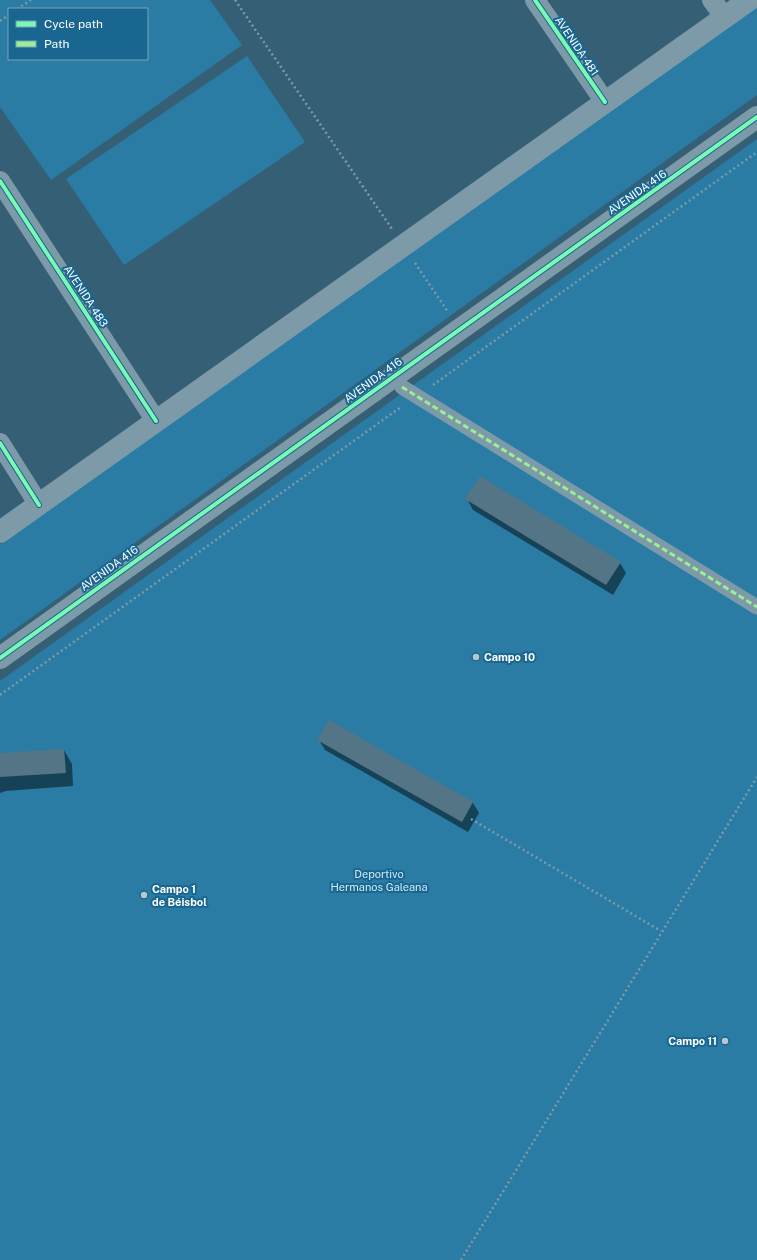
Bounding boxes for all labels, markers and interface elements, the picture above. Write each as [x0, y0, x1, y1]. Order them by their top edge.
legend [8, 8, 148, 60]
street label: AVENIDA 481 [553, 14, 601, 78]
text: Cycle path [44, 17, 103, 31]
text: Path [44, 37, 70, 51]
street label: AVENIDA 416 [606, 167, 669, 217]
street label: AVENIDA 483 [62, 263, 110, 329]
street label: AVENIDA 416 [342, 355, 404, 405]
street label: AVENIDA 416 [78, 543, 140, 593]
place label: Campo 10 [484, 651, 535, 663]
marker: Campo 10 [471, 652, 481, 662]
park label: Deportivo Hermanos Galeana [330, 868, 428, 893]
place label: Campo 1 de Béisbol [152, 883, 207, 908]
marker: Campo 1 de Béisbol [139, 890, 149, 900]
place label: Campo 11 [668, 1035, 717, 1047]
marker: Campo 11 [720, 1036, 730, 1046]

